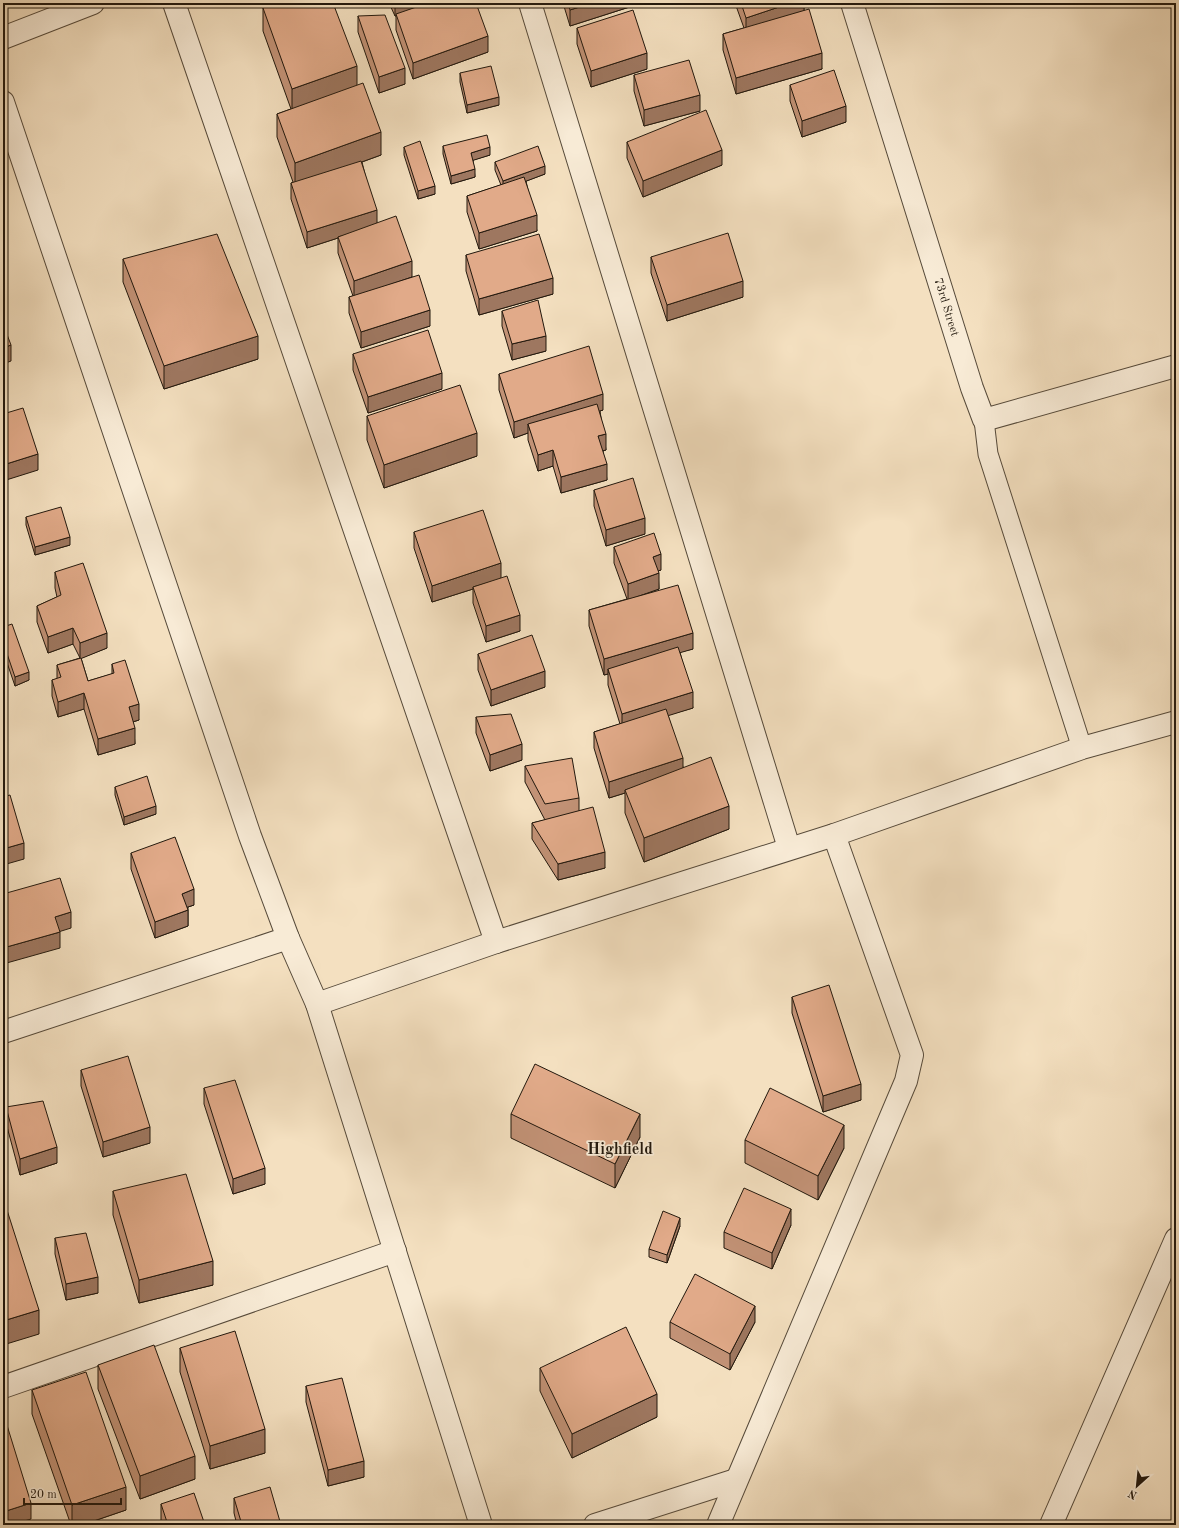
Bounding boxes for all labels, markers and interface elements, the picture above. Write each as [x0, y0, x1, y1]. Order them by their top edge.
street label: 73rd Street [931, 277, 961, 338]
district label: Highfield [587, 1142, 653, 1158]
north arrow [1117, 1466, 1157, 1506]
scale bar [24, 1480, 121, 1506]
text: N [1126, 1486, 1139, 1500]
text: 20 m [30, 1489, 57, 1501]

